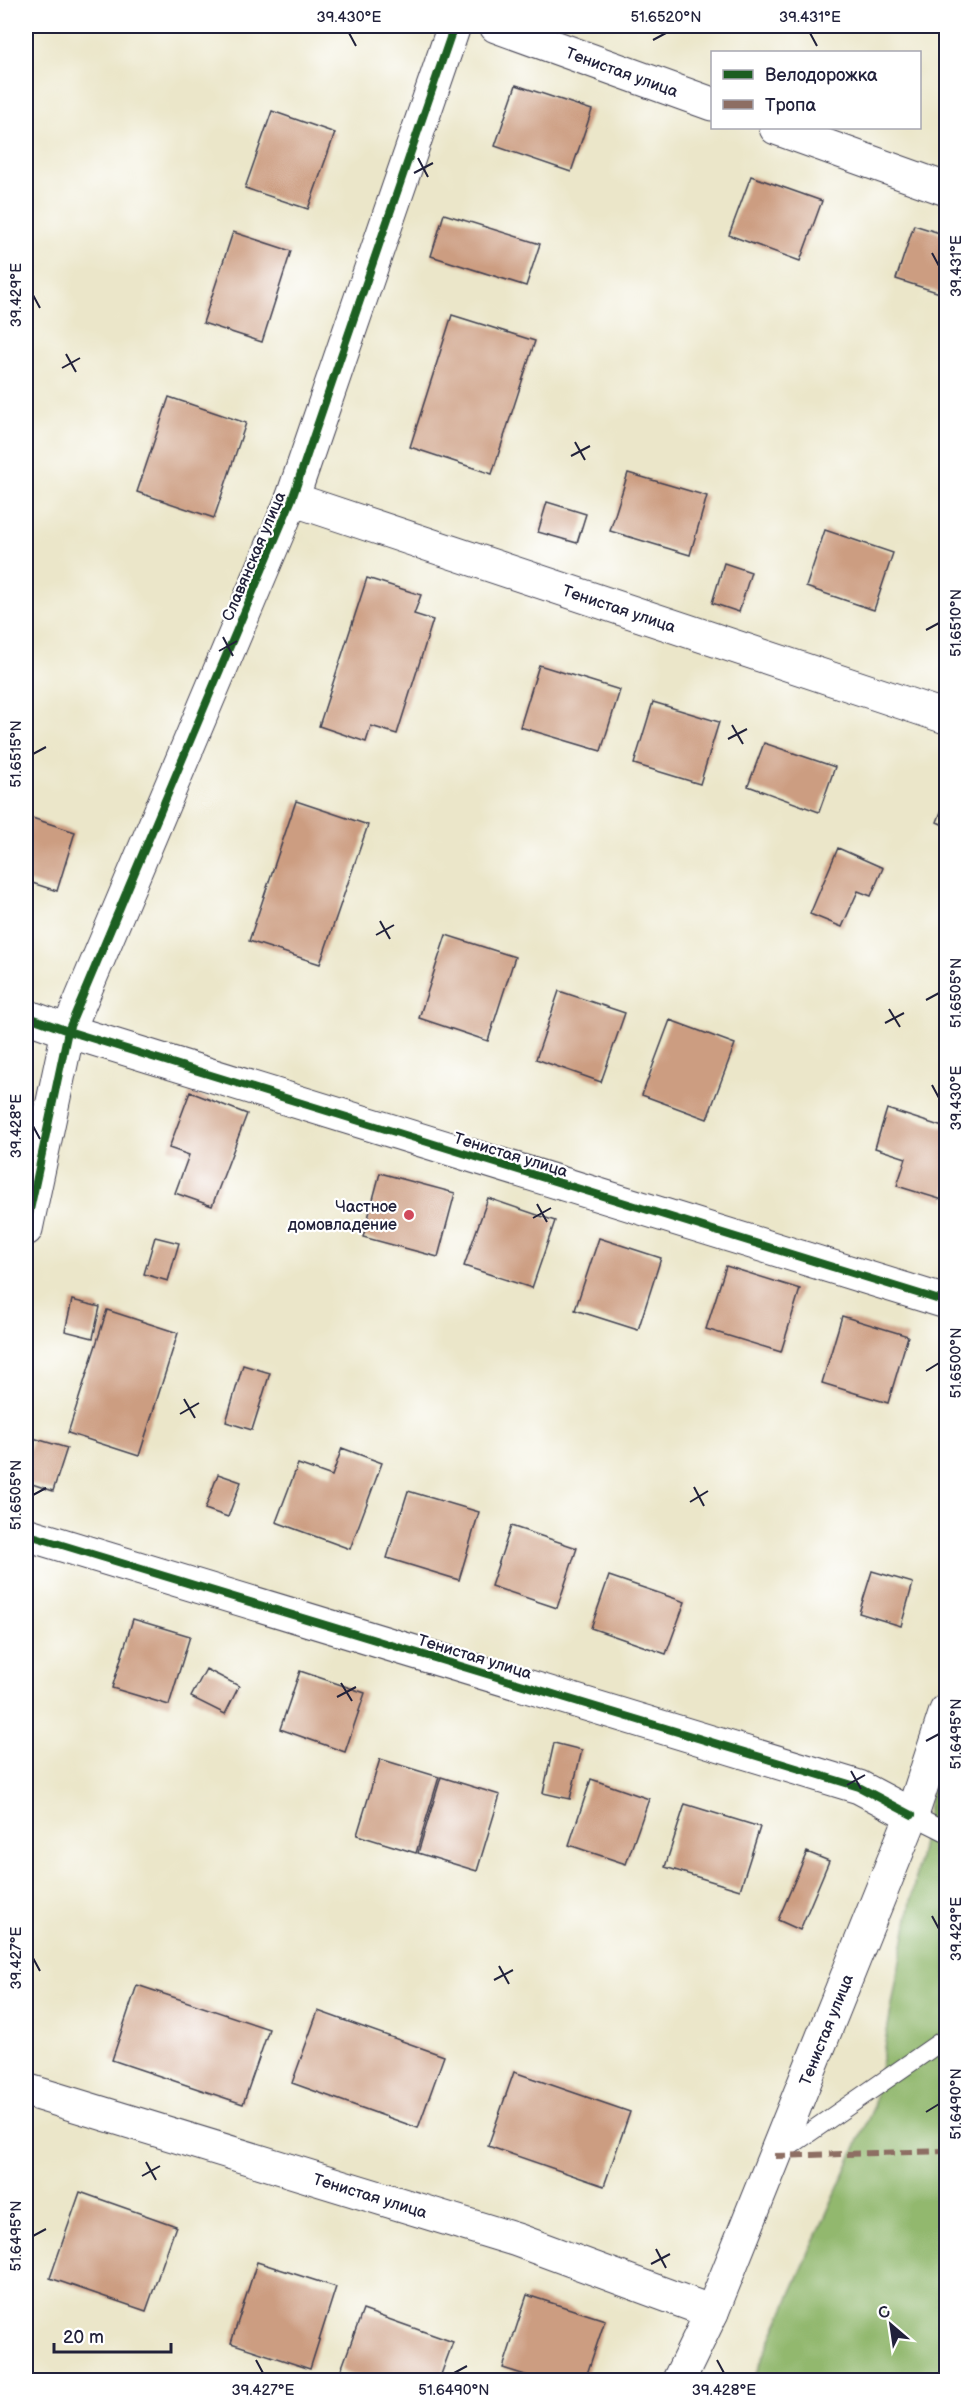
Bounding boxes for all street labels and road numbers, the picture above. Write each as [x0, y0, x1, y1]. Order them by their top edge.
street label: Тенистая улица [563, 44, 681, 102]
street label: Славянская улица [219, 489, 290, 624]
street label: Тенистая улица [560, 582, 678, 637]
street label: Тенистая улица [451, 1129, 570, 1182]
street label: Тенистая улица [415, 1631, 534, 1684]
street label: Тенистая улица [796, 1971, 858, 2089]
street label: Тенистая улица [311, 2170, 430, 2223]

